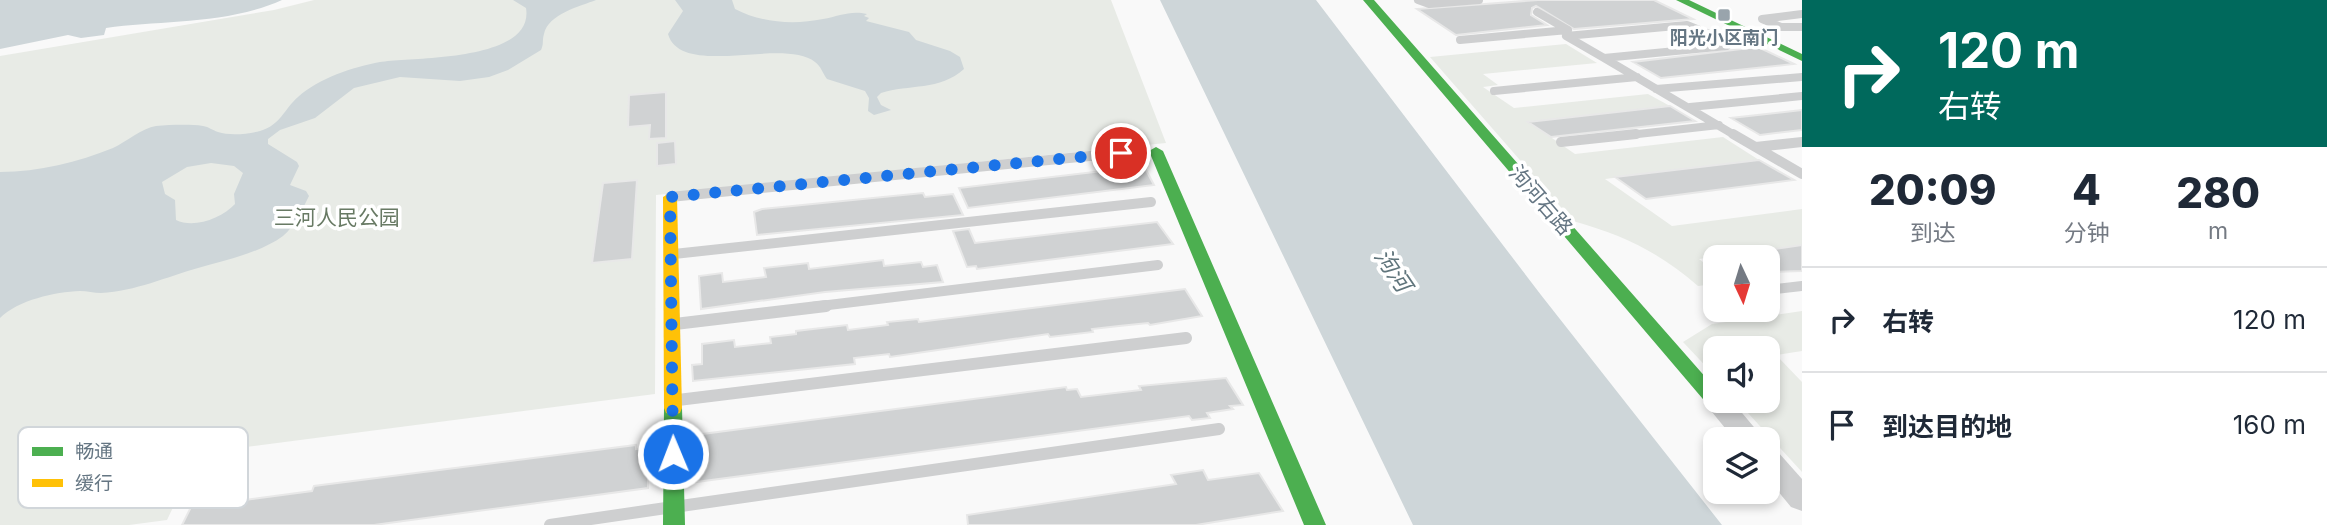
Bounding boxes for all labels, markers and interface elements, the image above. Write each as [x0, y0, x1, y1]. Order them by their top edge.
marker: 阳光小区南门 [1716, 7, 1732, 23]
text: 120 m [1938, 21, 2079, 80]
place label: 阳光小区南门 [1670, 27, 1778, 48]
icon: right [1823, 28, 1914, 119]
text: 右转 [1938, 87, 2002, 126]
pin [1091, 123, 1151, 183]
icon: arrive [1102, 134, 1140, 172]
street label: 泃河右路 [1504, 160, 1578, 240]
text: 20:09 [1869, 164, 1996, 215]
text: 4 [2072, 164, 2101, 215]
text: 280 [2176, 167, 2260, 218]
park label: 三河人民公园 [274, 205, 400, 230]
text: m [2208, 217, 2228, 245]
text: 到达 [1910, 219, 1956, 247]
text: 分钟 [2063, 219, 2109, 247]
water label: 泃河 [1369, 243, 1420, 300]
north arrow [1703, 245, 1780, 322]
map controls [1703, 245, 1780, 504]
icon: right [1823, 301, 1861, 339]
text: 120 m [2233, 304, 2306, 335]
text: 右转 [1882, 306, 1934, 337]
button: sound [1703, 336, 1780, 413]
icon: arrive [1823, 406, 1861, 444]
text: 160 m [2233, 409, 2306, 440]
text: 到达目的地 [1882, 411, 2012, 442]
position arrow [636, 417, 710, 491]
legend [18, 427, 248, 508]
button: layers [1703, 427, 1780, 504]
text: 畅通 [75, 440, 113, 463]
text: 缓行 [75, 472, 113, 495]

